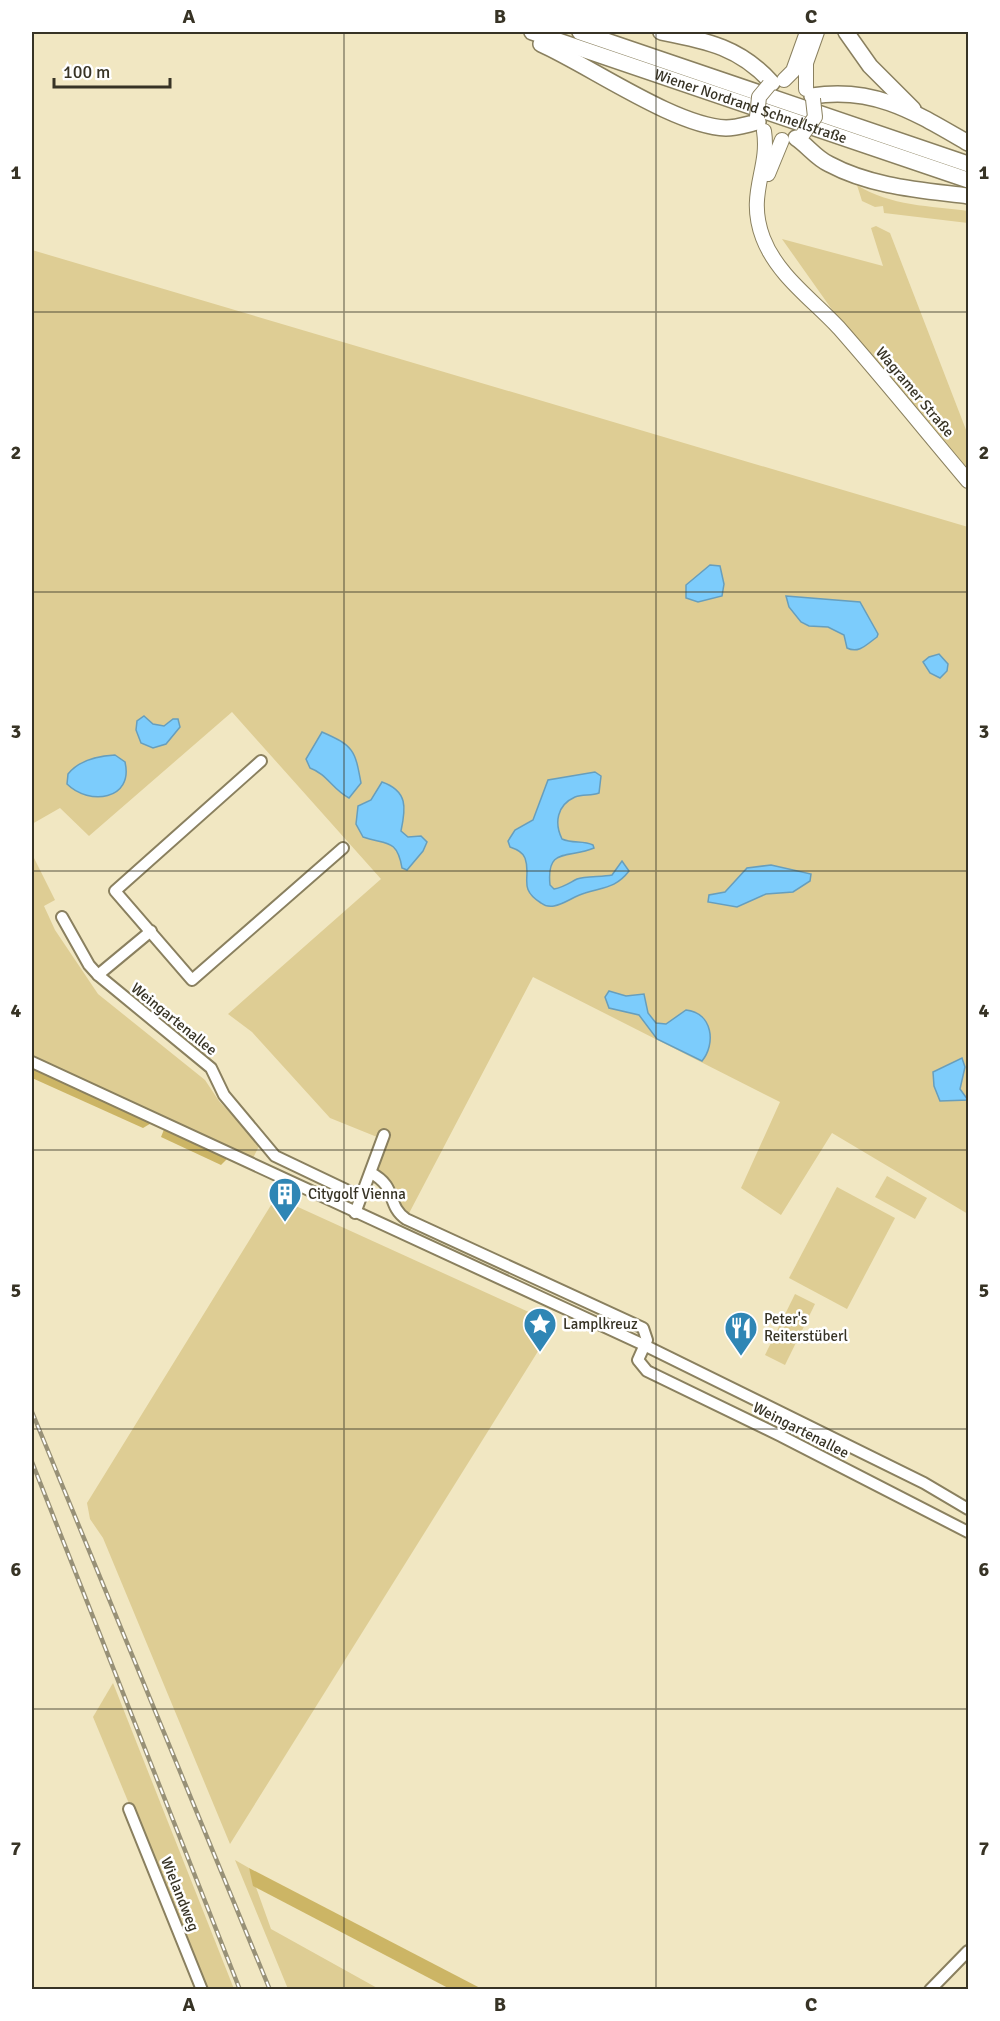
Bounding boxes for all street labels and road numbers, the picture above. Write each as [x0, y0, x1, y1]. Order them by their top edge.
street label: Wiener Nordrand Schnellstraße [652, 65, 849, 147]
street label: Wagramer Straße [872, 343, 958, 441]
street label: Weingartenallee [127, 979, 221, 1059]
street label: Weingartenallee [750, 1398, 852, 1462]
street label: Wielandweg [157, 1854, 203, 1934]

